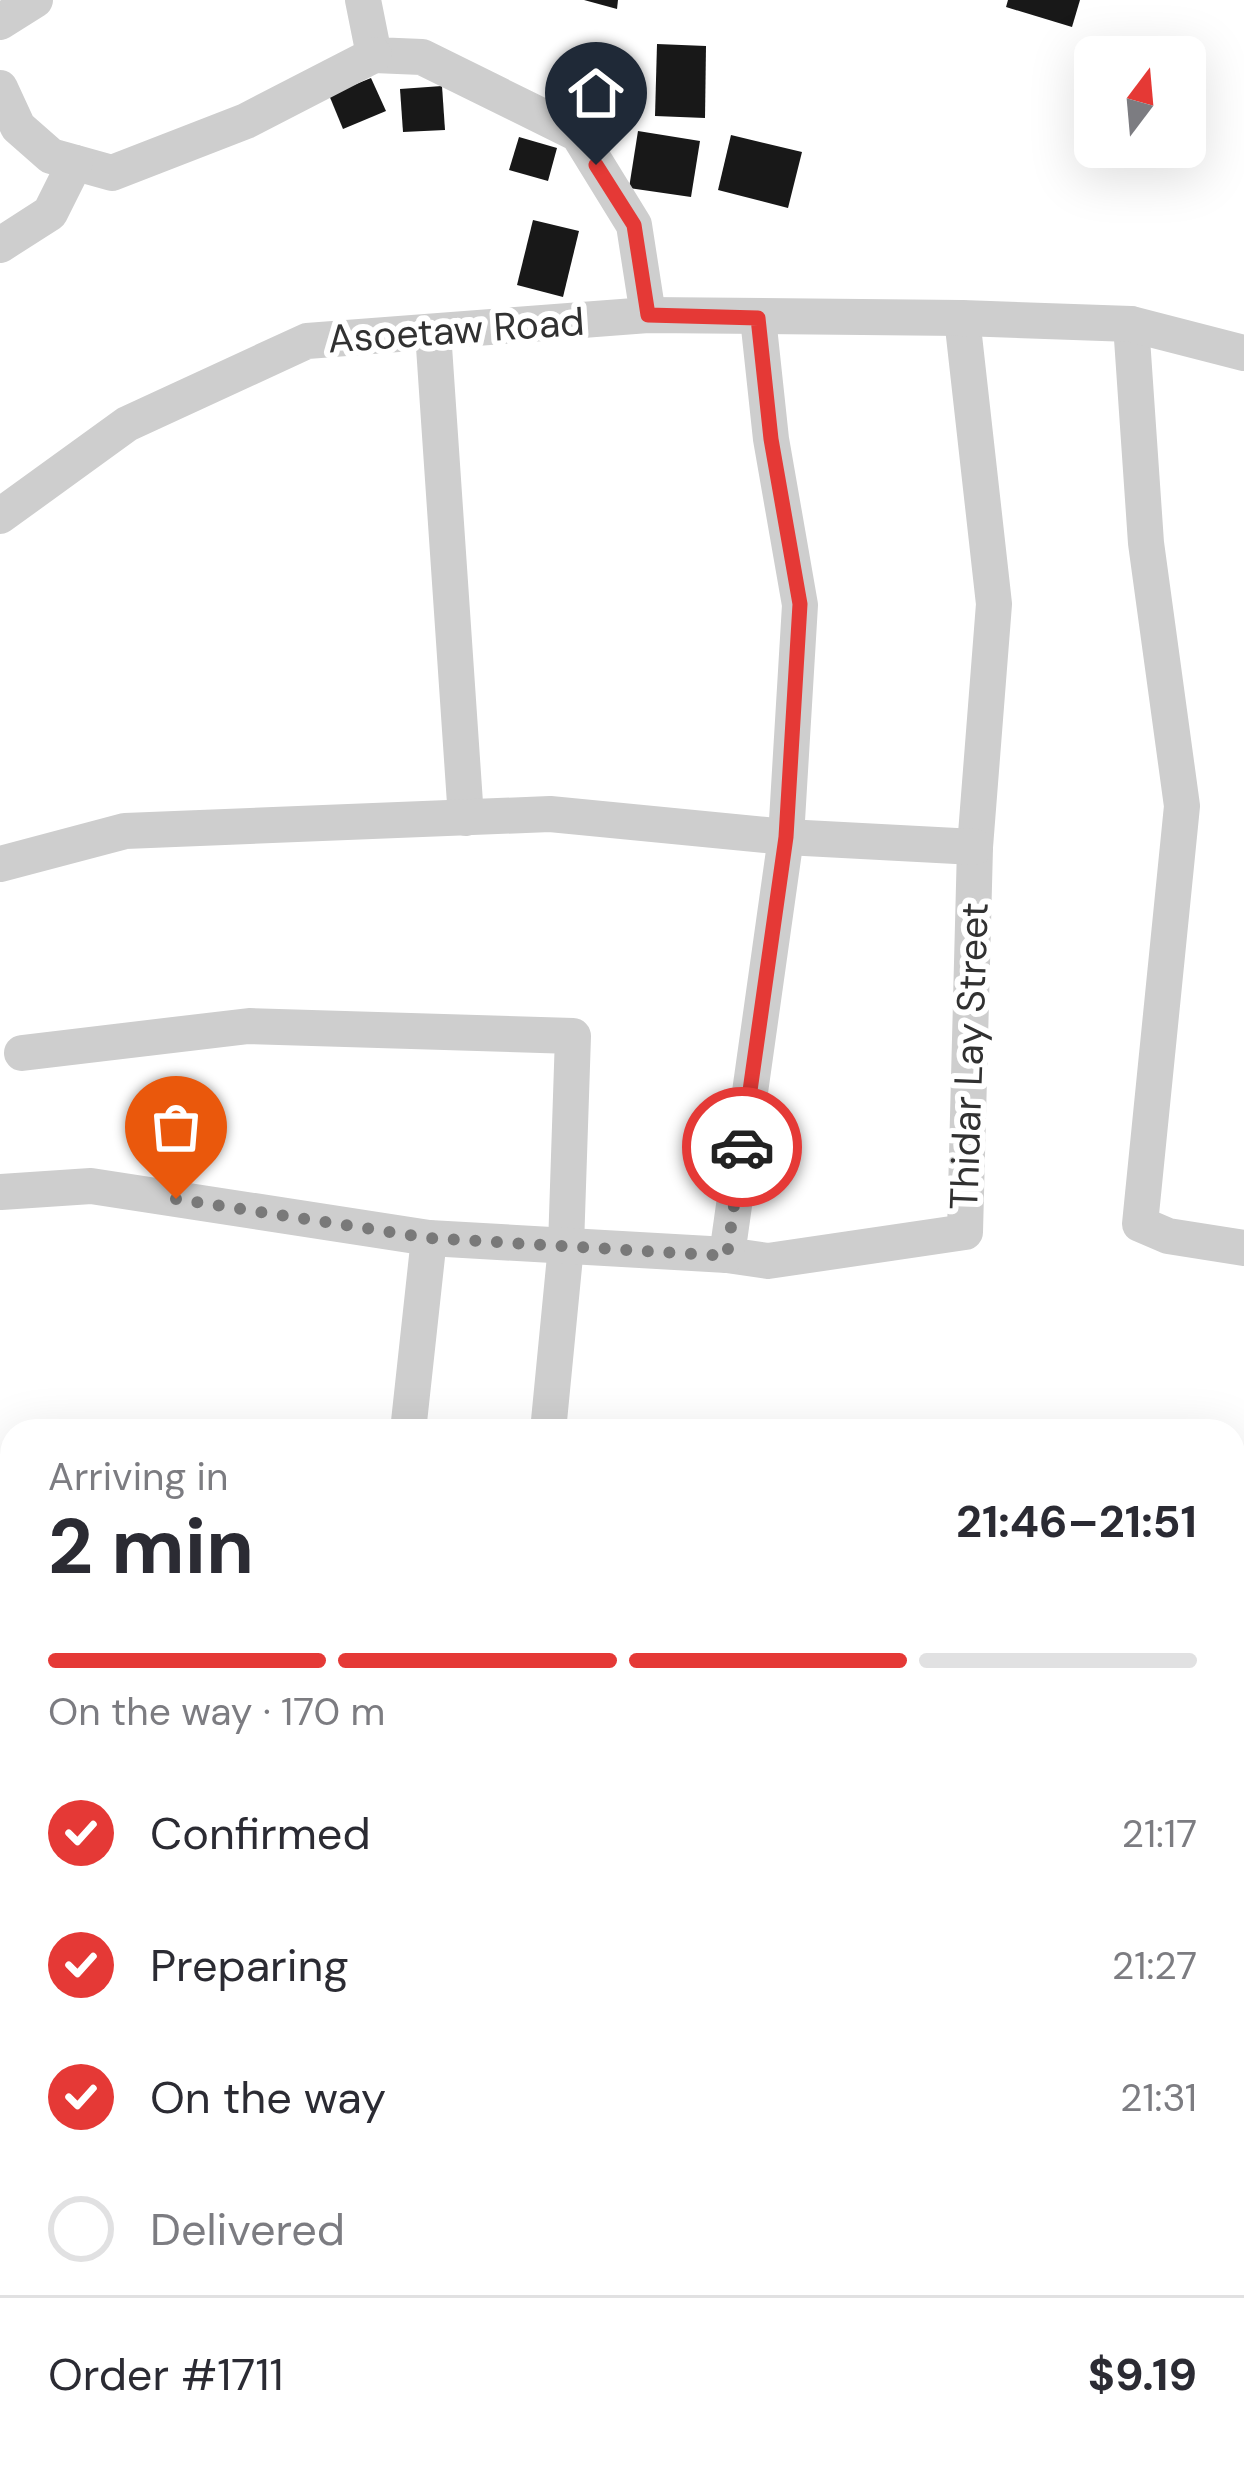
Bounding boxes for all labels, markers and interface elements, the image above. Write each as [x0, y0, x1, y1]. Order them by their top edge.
north arrow [1074, 36, 1206, 168]
map controls [1074, 36, 1206, 168]
pin [545, 42, 647, 165]
icon: home [563, 60, 629, 126]
street label: Asoetaw Road [326, 296, 586, 364]
street label: Thidar Lay Street [938, 901, 1000, 1211]
pin [125, 1076, 227, 1199]
courier [682, 1087, 802, 1207]
icon: bag [143, 1094, 209, 1160]
icon: car [709, 1114, 775, 1180]
text: Arriving in [48, 1451, 228, 1502]
text: 21:46–21:51 [956, 1492, 1197, 1551]
text: 2 min [48, 1496, 254, 1597]
text: On the way · 170 m [48, 1686, 385, 1737]
icon: check [48, 1800, 114, 1866]
text: Confirmed [150, 1804, 371, 1863]
text: 21:17 [1121, 1808, 1197, 1859]
icon: check [48, 1932, 114, 1998]
text: Preparing [150, 1936, 349, 1995]
text: 21:27 [1112, 1940, 1197, 1991]
icon: check [48, 2064, 114, 2130]
text: On the way [150, 2068, 386, 2127]
text: 21:31 [1120, 2072, 1197, 2123]
text: Delivered [150, 2200, 345, 2259]
text: Order #1711 [48, 2345, 284, 2404]
text: $9.19 [1088, 2345, 1197, 2404]

